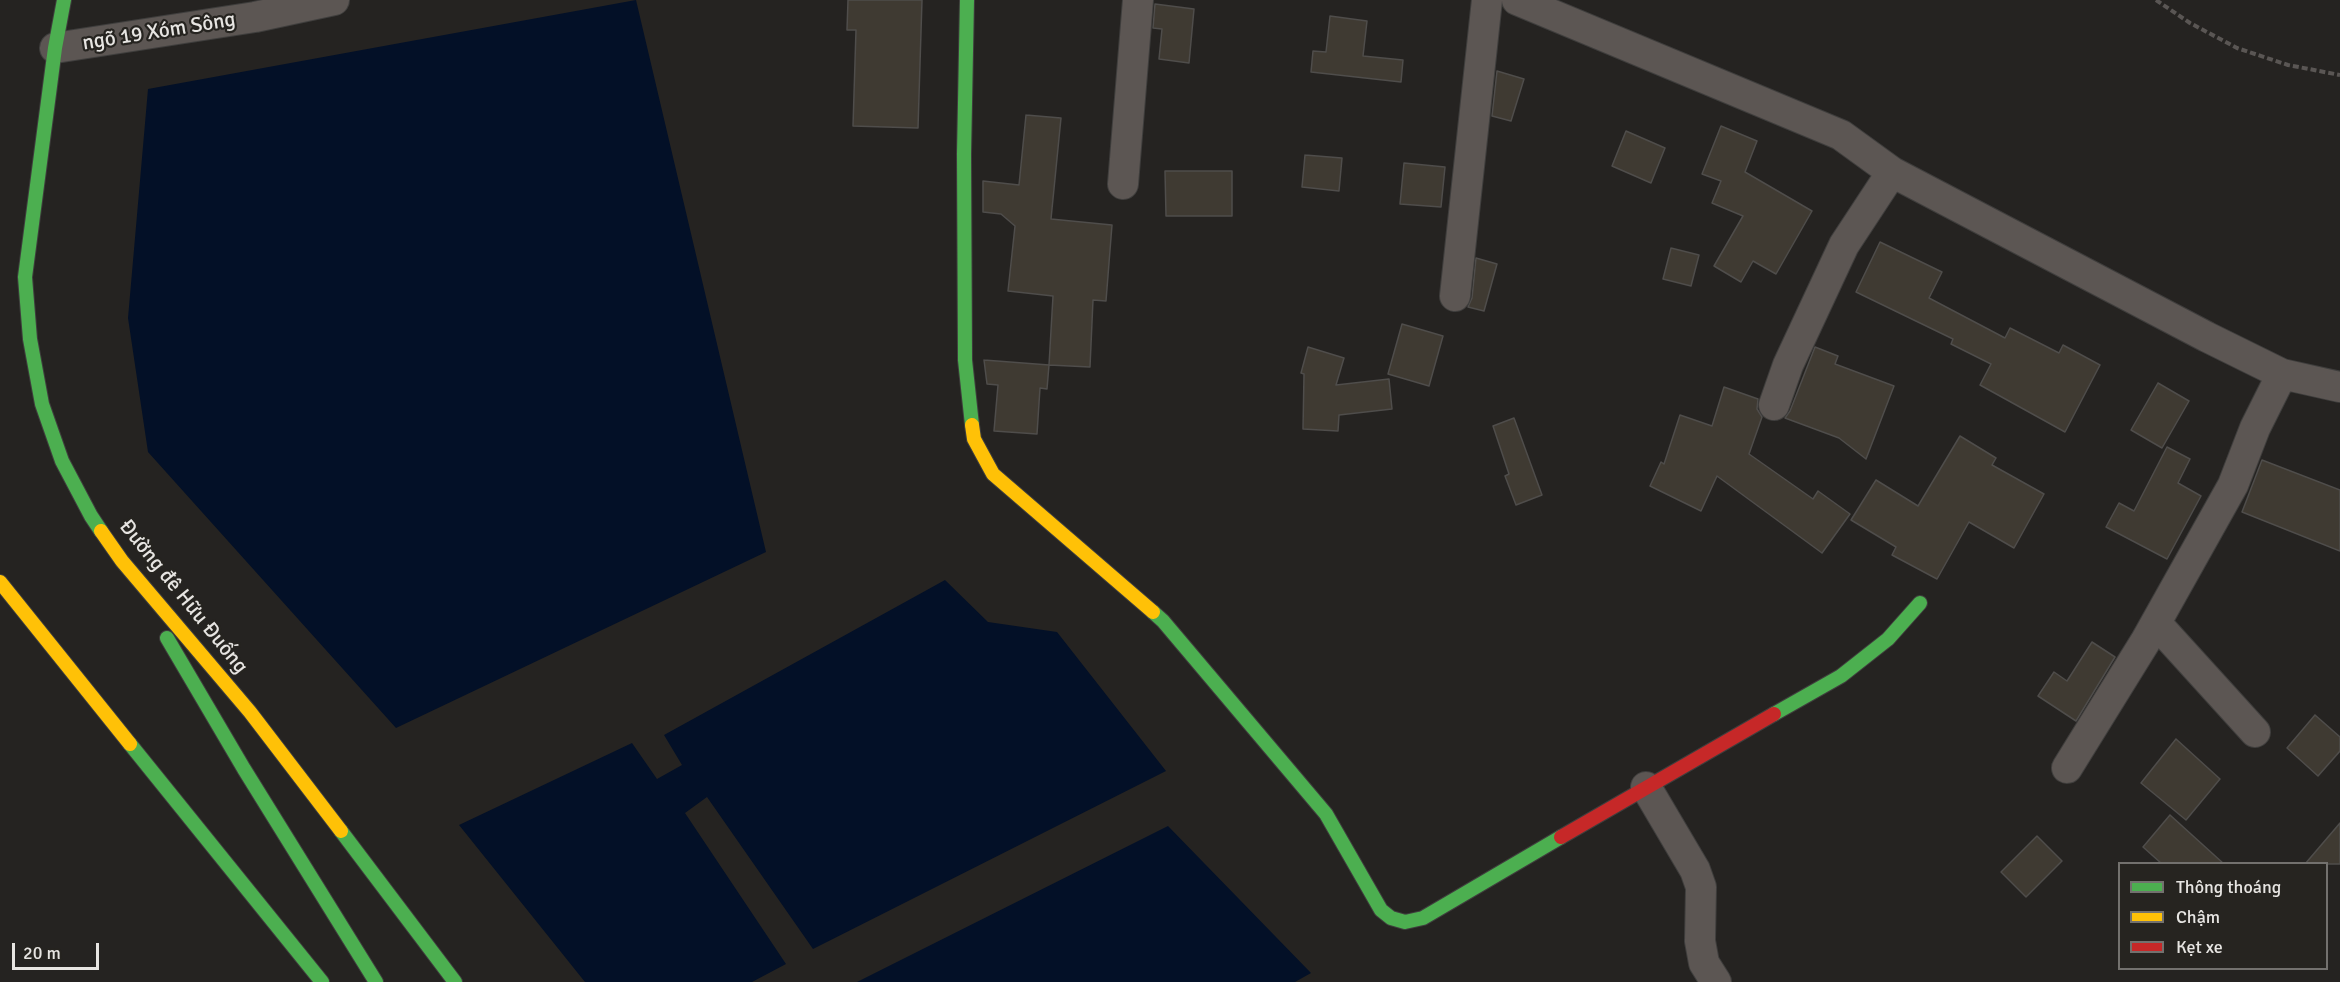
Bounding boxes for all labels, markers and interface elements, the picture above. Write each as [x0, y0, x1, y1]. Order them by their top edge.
street label: ngõ 19 Xóm Sông [81, 7, 237, 57]
street label: Đường đê Hữu Đuống [113, 515, 253, 679]
legend [2118, 862, 2328, 970]
text: Thông thoáng [2176, 876, 2281, 898]
text: Chậm [2176, 906, 2220, 928]
scale bar [15, 931, 102, 969]
text: Kẹt xe [2176, 936, 2223, 958]
text: 20 m [23, 942, 61, 964]

